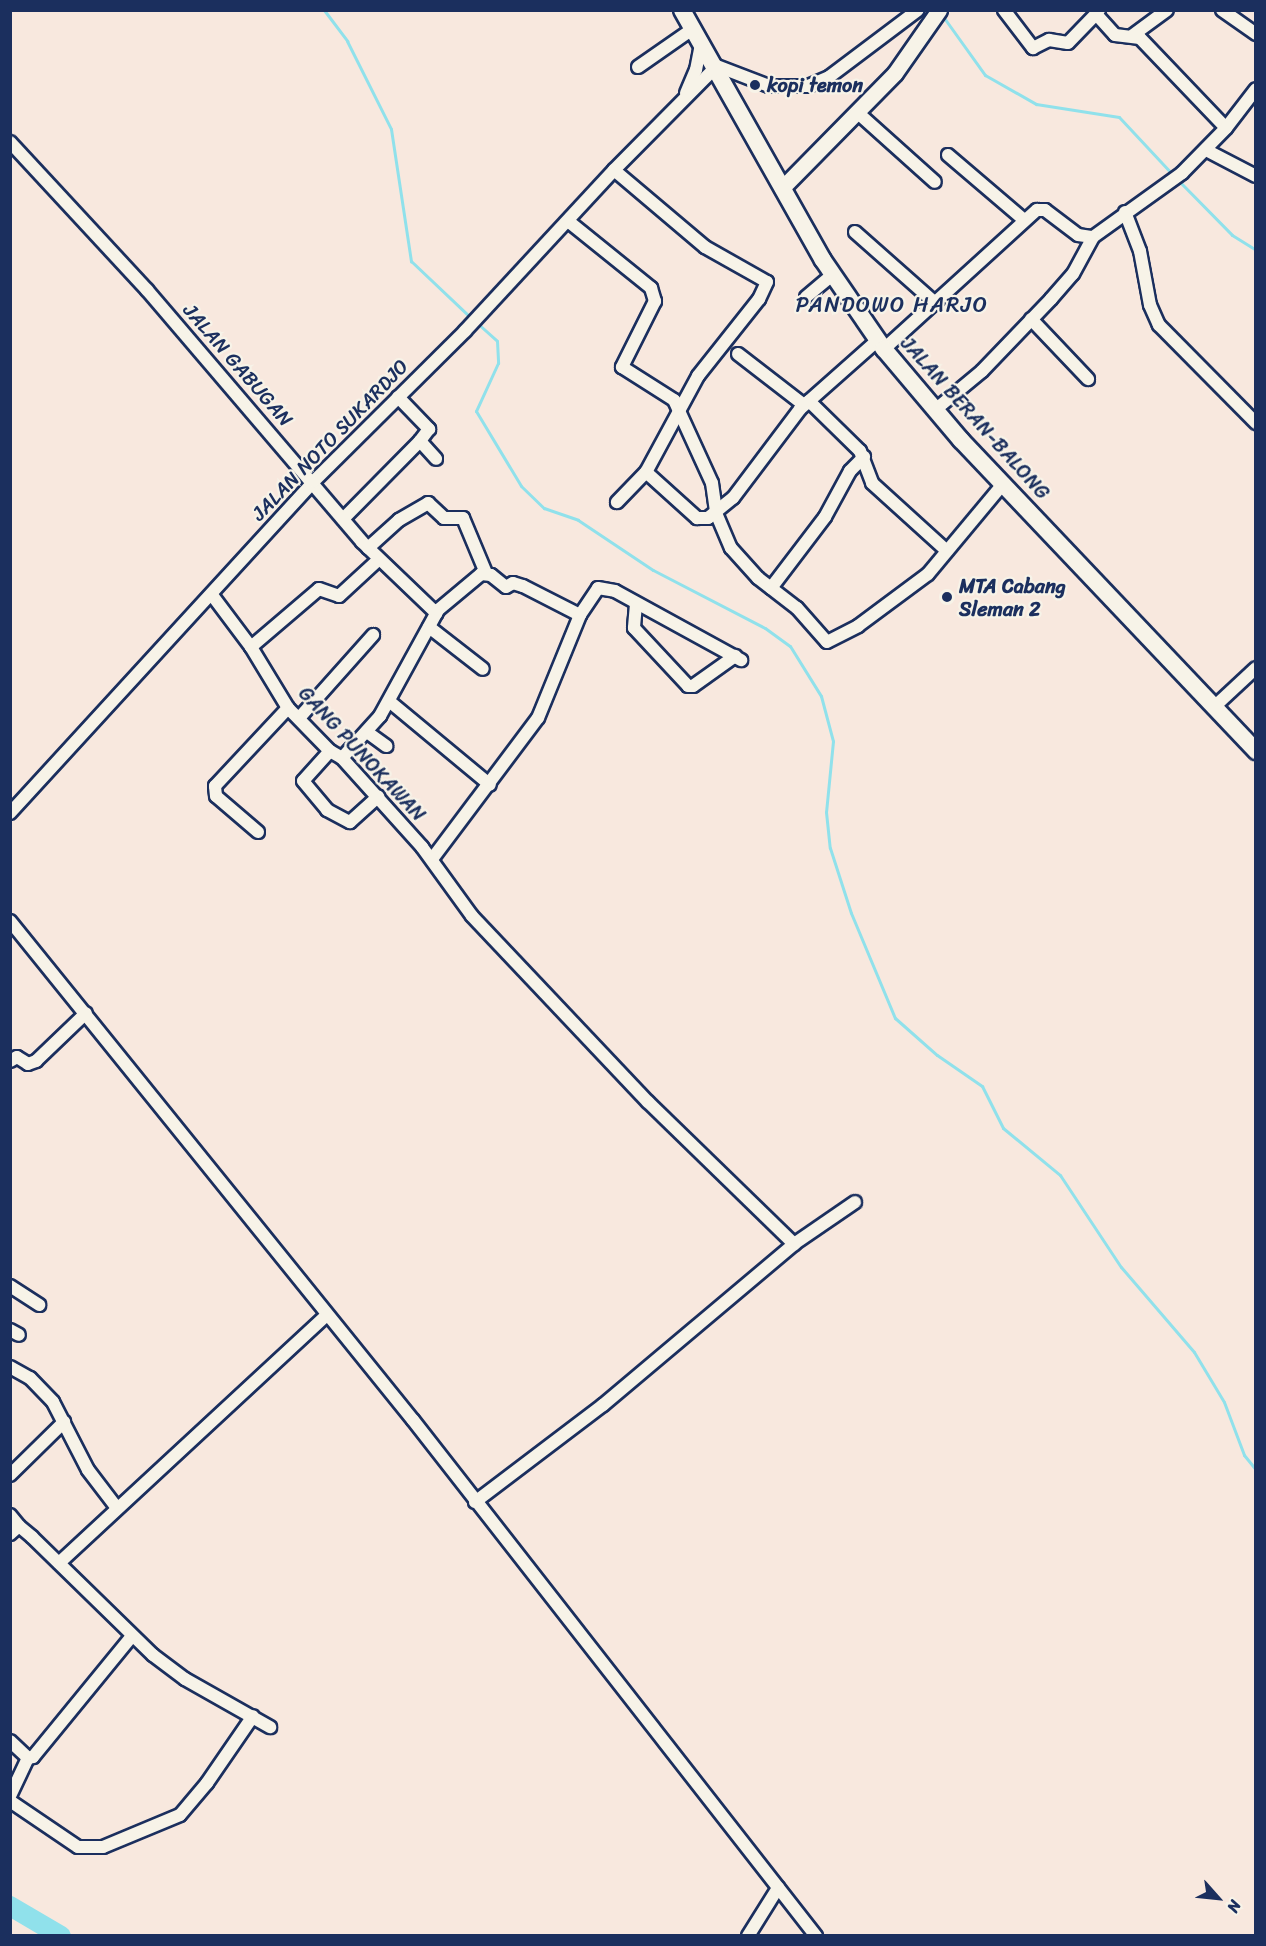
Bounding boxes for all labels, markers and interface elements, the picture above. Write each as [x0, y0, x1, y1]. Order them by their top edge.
place label: kopi temon [767, 73, 864, 97]
marker: kopi temon [748, 78, 762, 92]
district label: PANDOWO HARJO [795, 292, 989, 318]
street label: JALAN GABUGAN [178, 299, 298, 431]
street label: JALAN BERAN-BALONG [896, 332, 1054, 504]
street label: JALAN NOTO SUKARDJO [246, 354, 414, 526]
place label: MTA Cabang Sleman 2 [959, 574, 1066, 621]
marker: MTA Cabang Sleman 2 [940, 590, 954, 604]
street label: GANG PUNOKAWAN [293, 682, 431, 826]
north arrow [1188, 1868, 1248, 1928]
text: N [1219, 1895, 1250, 1918]

